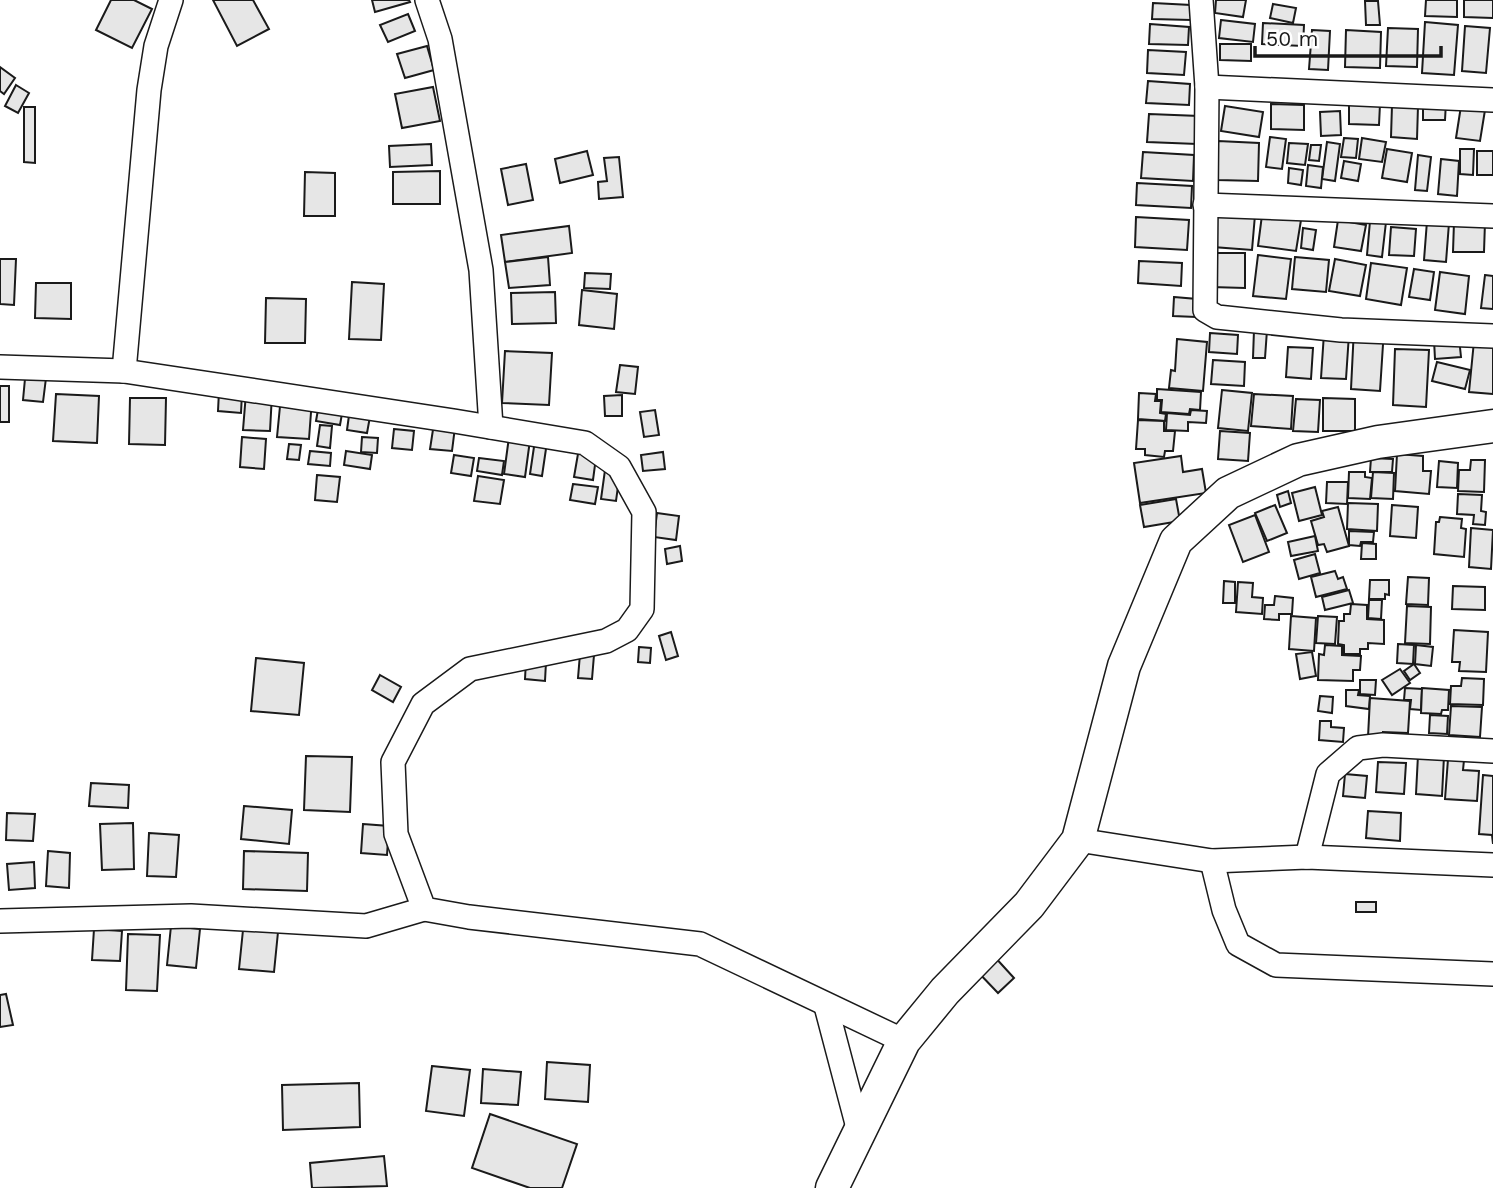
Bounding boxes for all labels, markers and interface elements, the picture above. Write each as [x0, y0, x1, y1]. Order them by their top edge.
scale bar [1255, 14, 1440, 58]
text: 50 m [1266, 26, 1318, 51]

